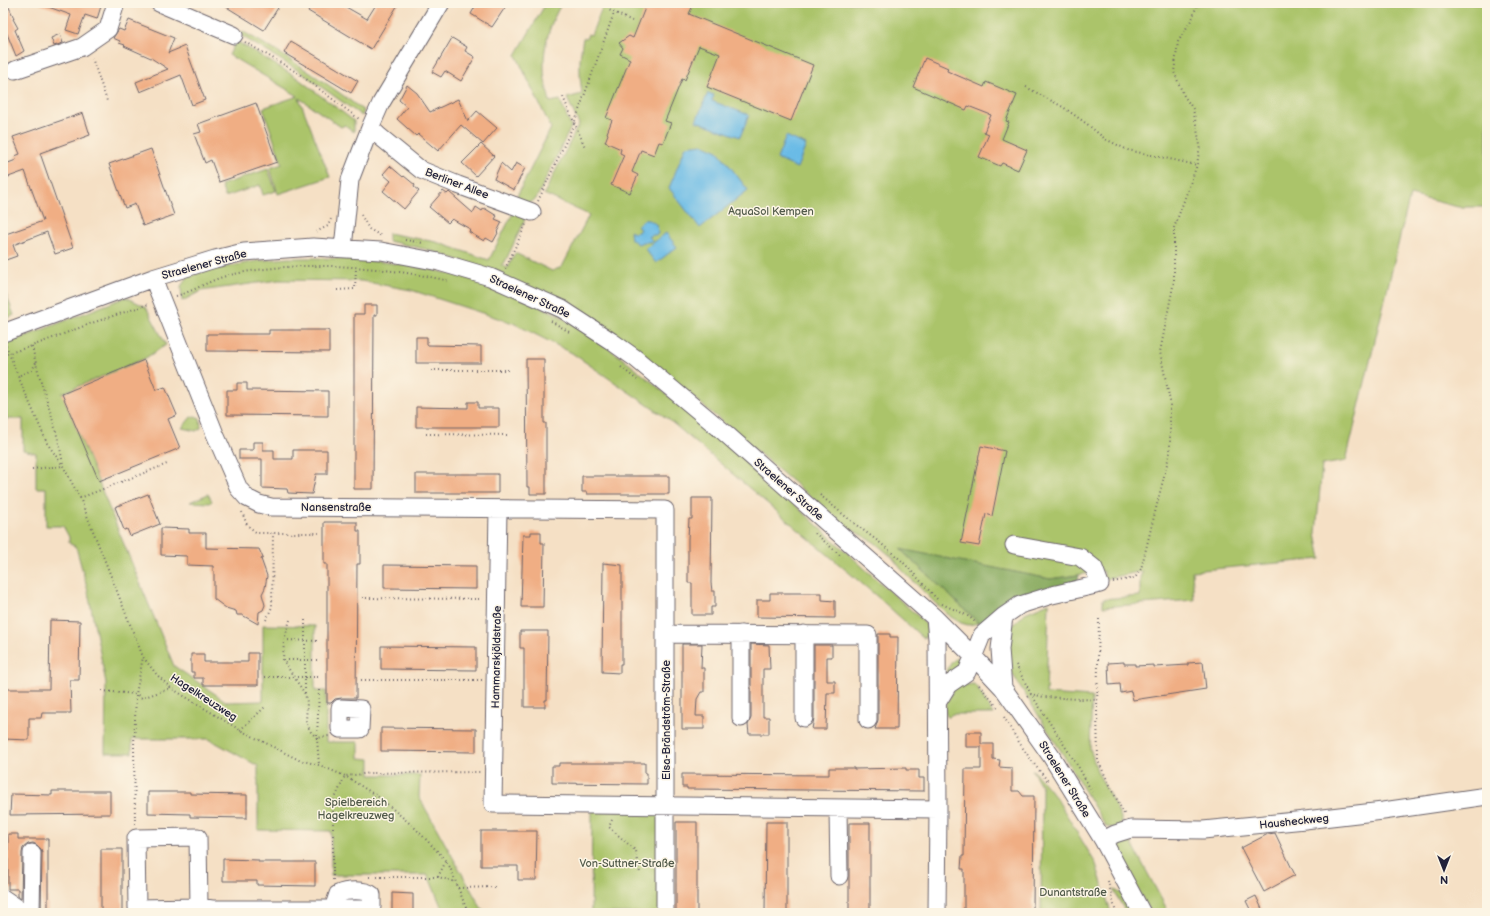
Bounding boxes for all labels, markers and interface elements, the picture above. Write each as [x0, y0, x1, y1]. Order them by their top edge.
street label: Berliner Allee [423, 165, 491, 202]
park label: AquaSol Kempen [728, 205, 814, 218]
street label: Straelener Straße [160, 247, 249, 282]
street label: Straelener Straße [487, 272, 573, 321]
street label: Straelener Straße [751, 456, 826, 523]
street label: Nansenstraße [301, 501, 372, 514]
street label: Hammarskjöldstraße [489, 605, 504, 708]
street label: Elsa-Brändström-Straße [660, 660, 673, 780]
street label: Hagelkreuzweg [168, 671, 239, 724]
street label: Straelener Straße [1036, 739, 1094, 820]
park label: Spielbereich Hagelkreuzweg [318, 796, 394, 822]
street label: Hausheckweg [1259, 811, 1329, 832]
north arrow [1424, 850, 1464, 890]
park label: Von-Suttner-Straße [579, 857, 675, 870]
text: N [1440, 873, 1448, 886]
park label: Dunantstraße [1039, 886, 1107, 899]

